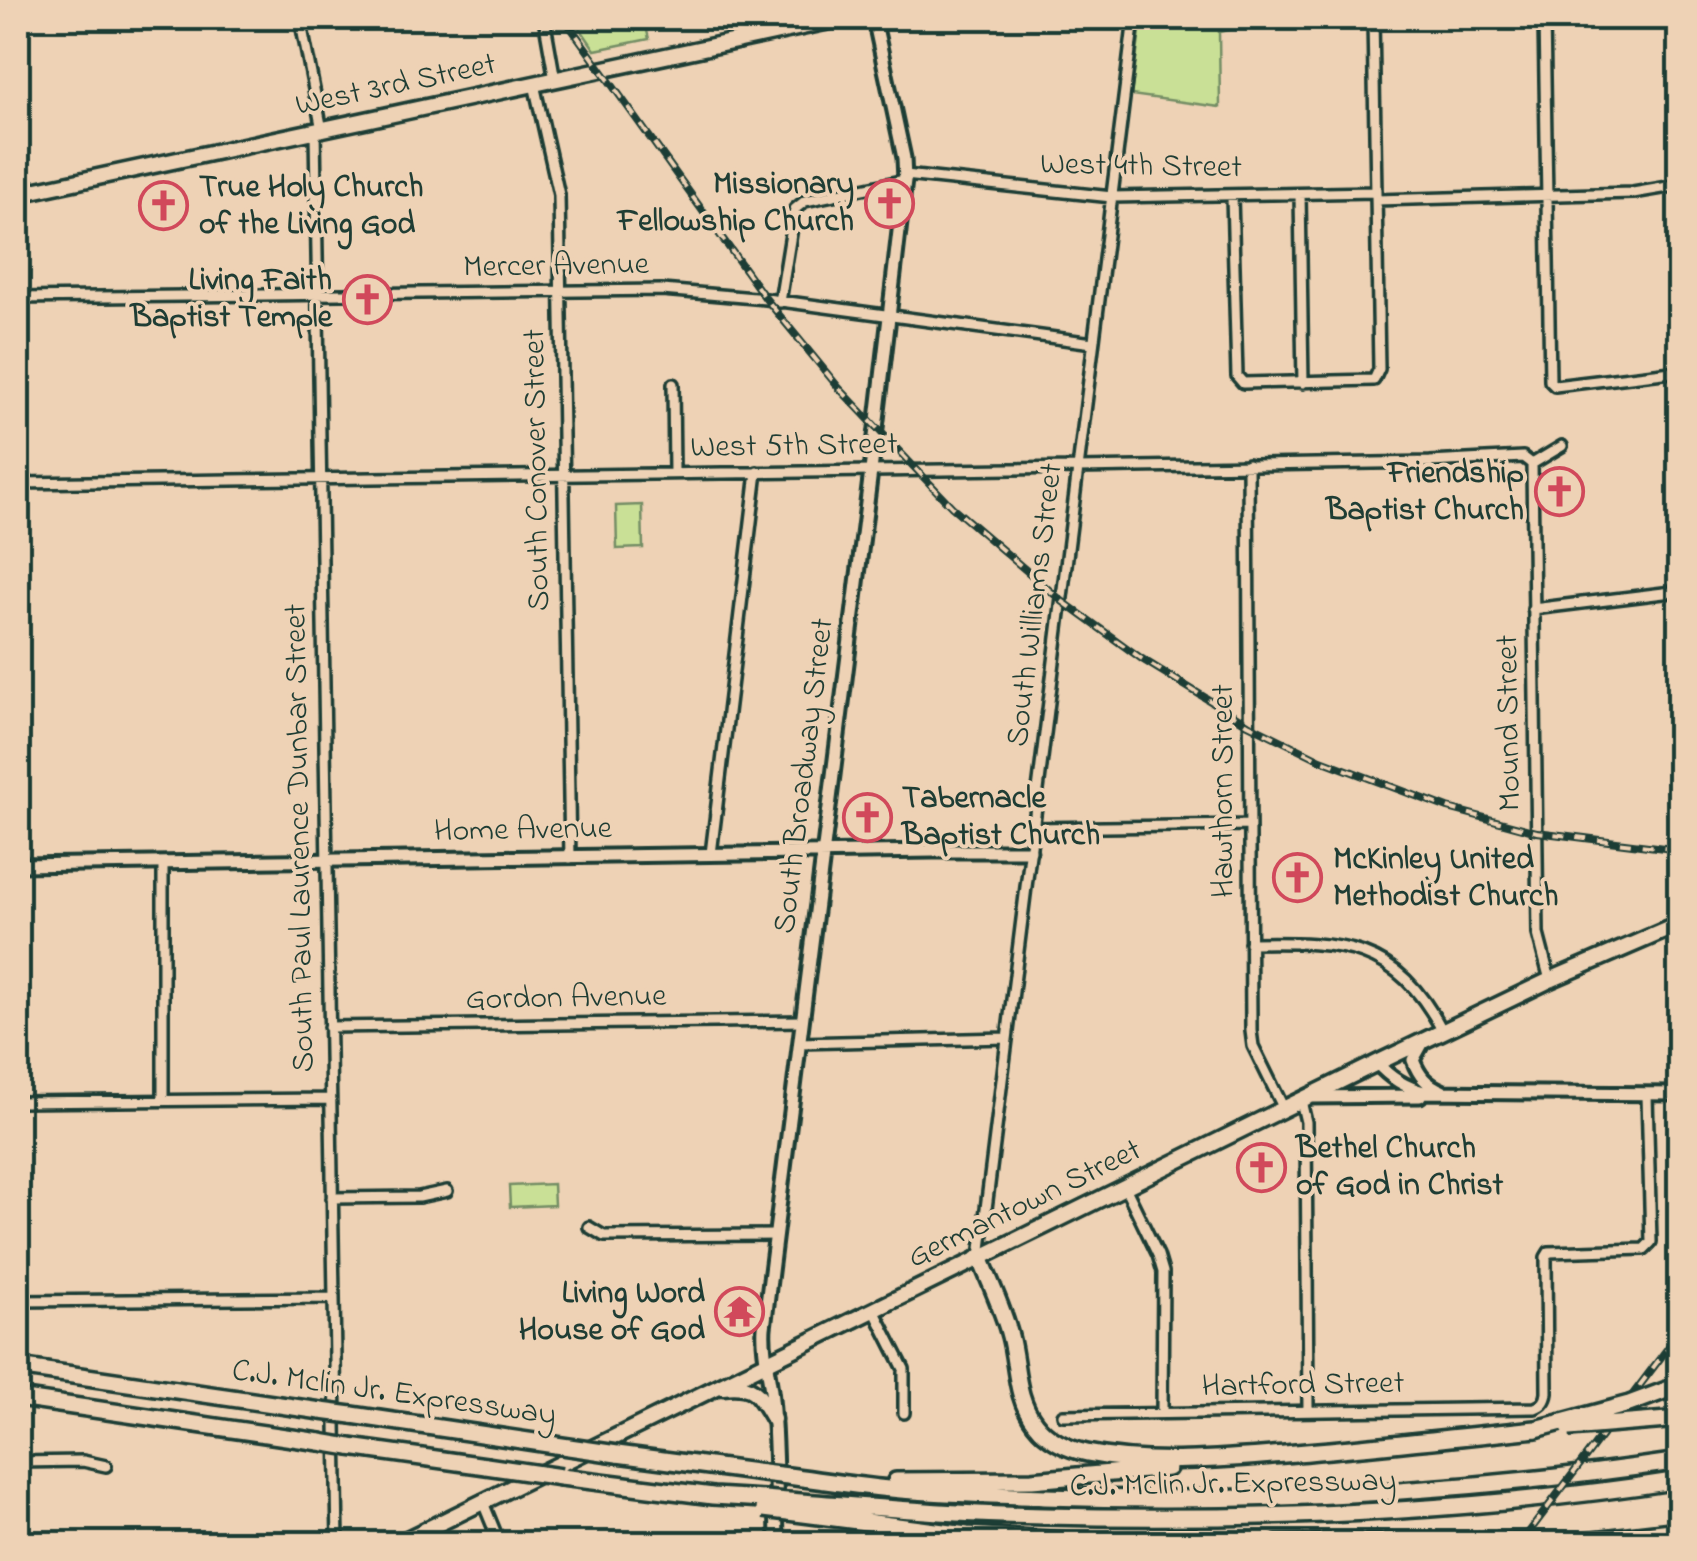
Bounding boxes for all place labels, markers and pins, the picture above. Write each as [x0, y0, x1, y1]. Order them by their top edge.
place label: Missionary Fellowship Church [616, 162, 854, 246]
place label: True Holy Church of the Living God [199, 165, 424, 250]
church icon: Missionary Fellowship Church [863, 177, 915, 229]
church icon: True Holy Church of the Living God [138, 180, 190, 232]
place label: Living Faith Baptist Temple [129, 258, 334, 342]
church icon: Living Faith Baptist Temple [341, 273, 393, 325]
place label: Friendship Baptist Church [1324, 451, 1524, 535]
church icon: Friendship Baptist Church [1533, 466, 1585, 518]
place label: Tabernacle Baptist Church [900, 776, 1100, 860]
church icon: Tabernacle Baptist Church [841, 791, 893, 843]
place label: McKinley United Methodist Church [1333, 837, 1558, 921]
church icon: McKinley United Methodist Church [1272, 852, 1324, 904]
place label: Bethel Church of God in Christ [1294, 1126, 1503, 1210]
church icon: Bethel Church of God in Christ [1235, 1141, 1287, 1193]
place label: Living Word House of God [519, 1271, 705, 1355]
temple icon: Living Word House of God [714, 1286, 766, 1338]

